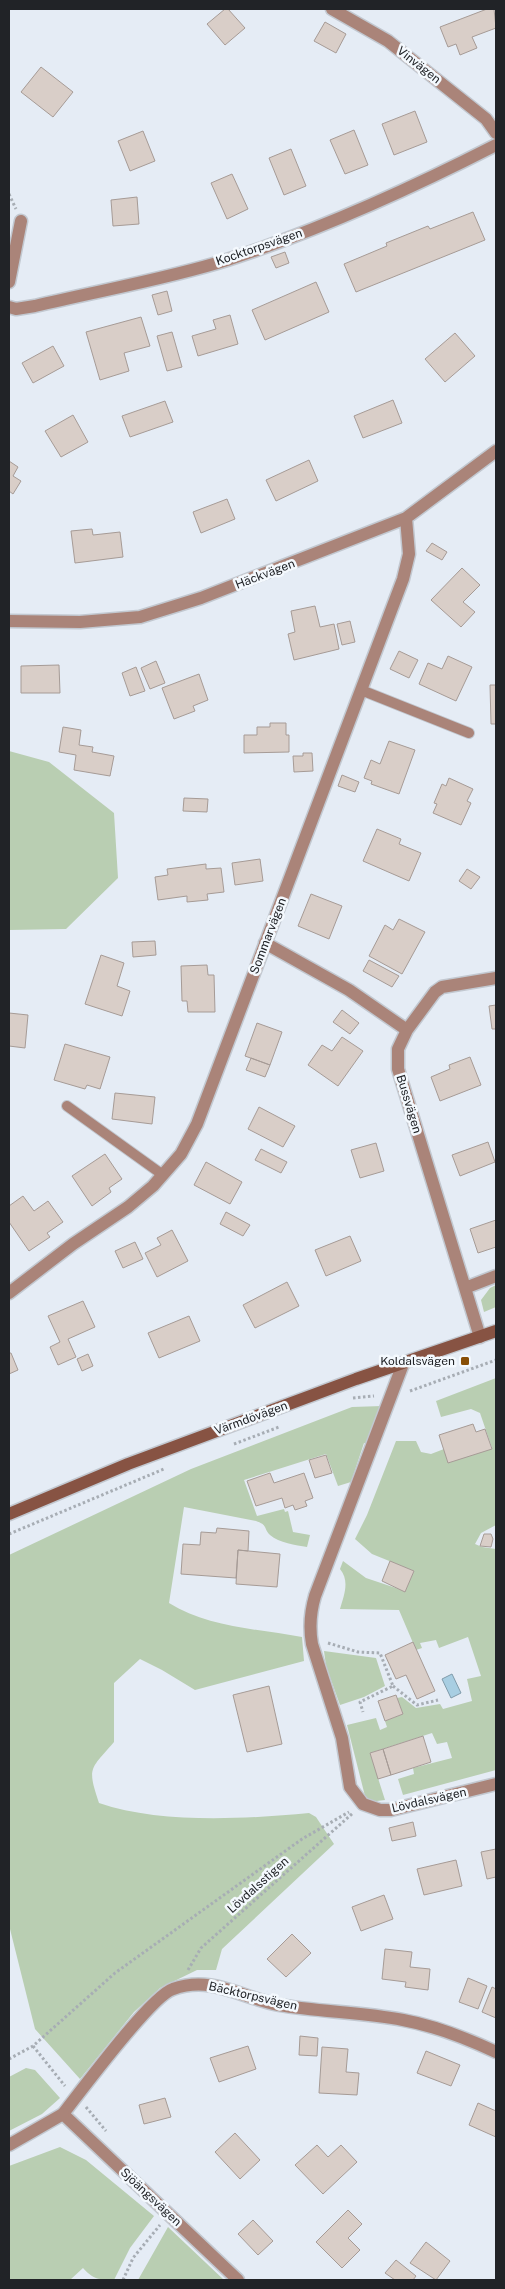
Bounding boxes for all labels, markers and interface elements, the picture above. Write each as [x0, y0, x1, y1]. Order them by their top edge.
street label: Vinvägen [394, 44, 444, 86]
street label: Kocktorpsvägen [214, 226, 304, 268]
street label: Häckvägen [233, 556, 297, 592]
street label: Sommarvägen [247, 896, 289, 976]
street label: Bussvägen [393, 1073, 425, 1135]
place label: Koldalsvägen [380, 1354, 455, 1368]
marker: Koldalsvägen [459, 1355, 471, 1367]
street label: Värmdövägen [213, 1398, 289, 1438]
street label: Lövdalsvägen [390, 1785, 468, 1815]
street label: Lövdalsstigen [225, 1854, 291, 1916]
street label: Bäcktorpsvägen [207, 1979, 299, 2013]
street label: Sjöängsvägen [118, 2165, 184, 2229]

